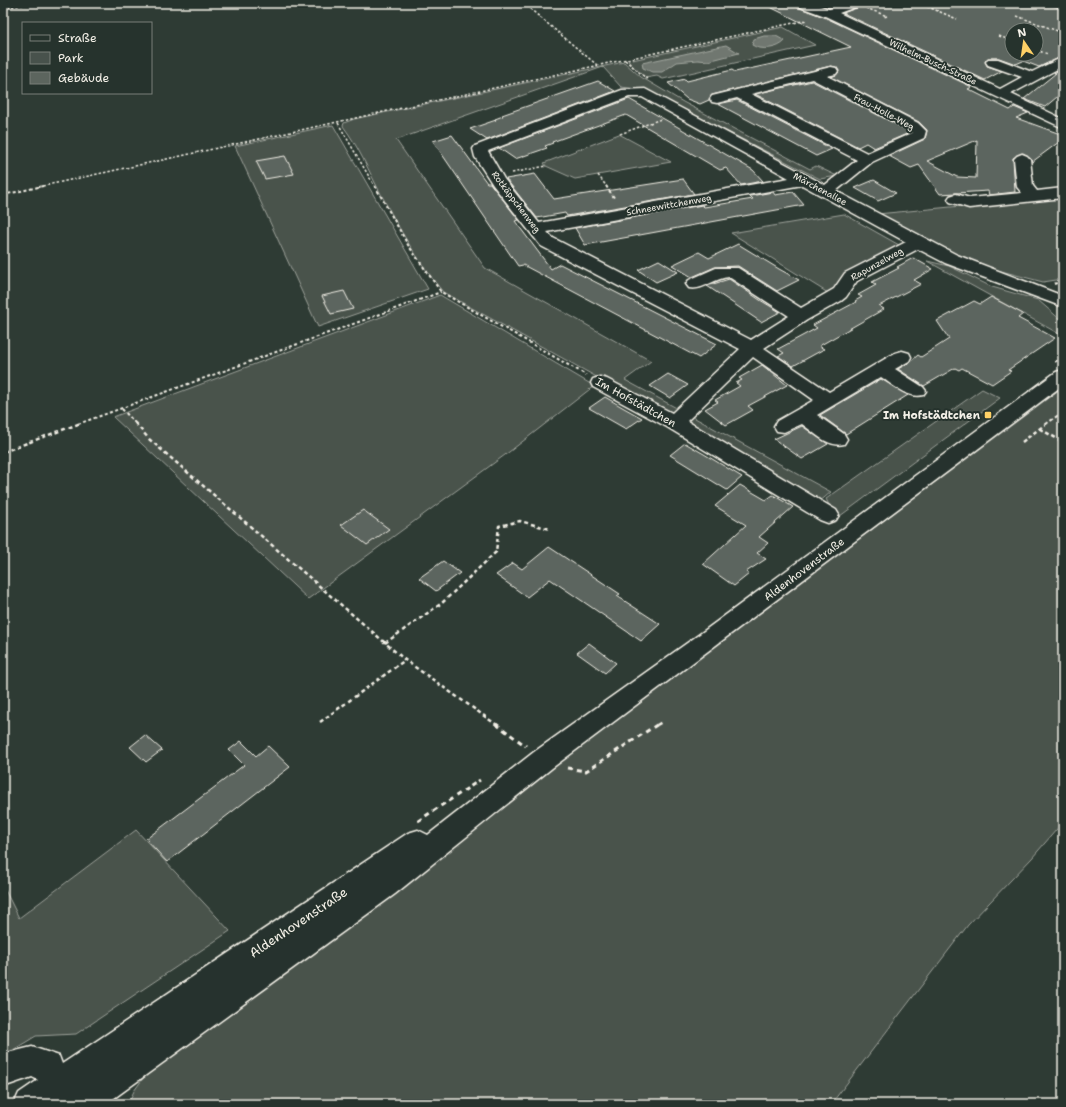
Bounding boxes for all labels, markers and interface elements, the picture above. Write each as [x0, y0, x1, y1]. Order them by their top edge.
legend [22, 22, 152, 94]
north arrow [1004, 22, 1044, 62]
text: N [1016, 24, 1028, 41]
text: Straße [58, 30, 97, 46]
street label: Wilhelm-Busch-Straße [887, 36, 979, 88]
text: Park [58, 50, 84, 66]
text: Gebäude [58, 70, 109, 86]
street label: Frau-Holle-Weg [852, 91, 917, 133]
street label: Rotkäppchenweg [489, 169, 543, 236]
street label: Märchenallee [791, 170, 849, 208]
street label: Schneewittchenweg [625, 192, 713, 218]
street label: Rapunzelweg [849, 244, 906, 283]
street label: Im Hofstädtchen [593, 374, 679, 431]
place label: Im Hofstädtchen [883, 408, 981, 423]
marker: Im Hofstädtchen [983, 410, 993, 420]
street label: Aldenhovenstraße [761, 534, 848, 605]
street label: Aldenhovenstraße [246, 883, 351, 962]

